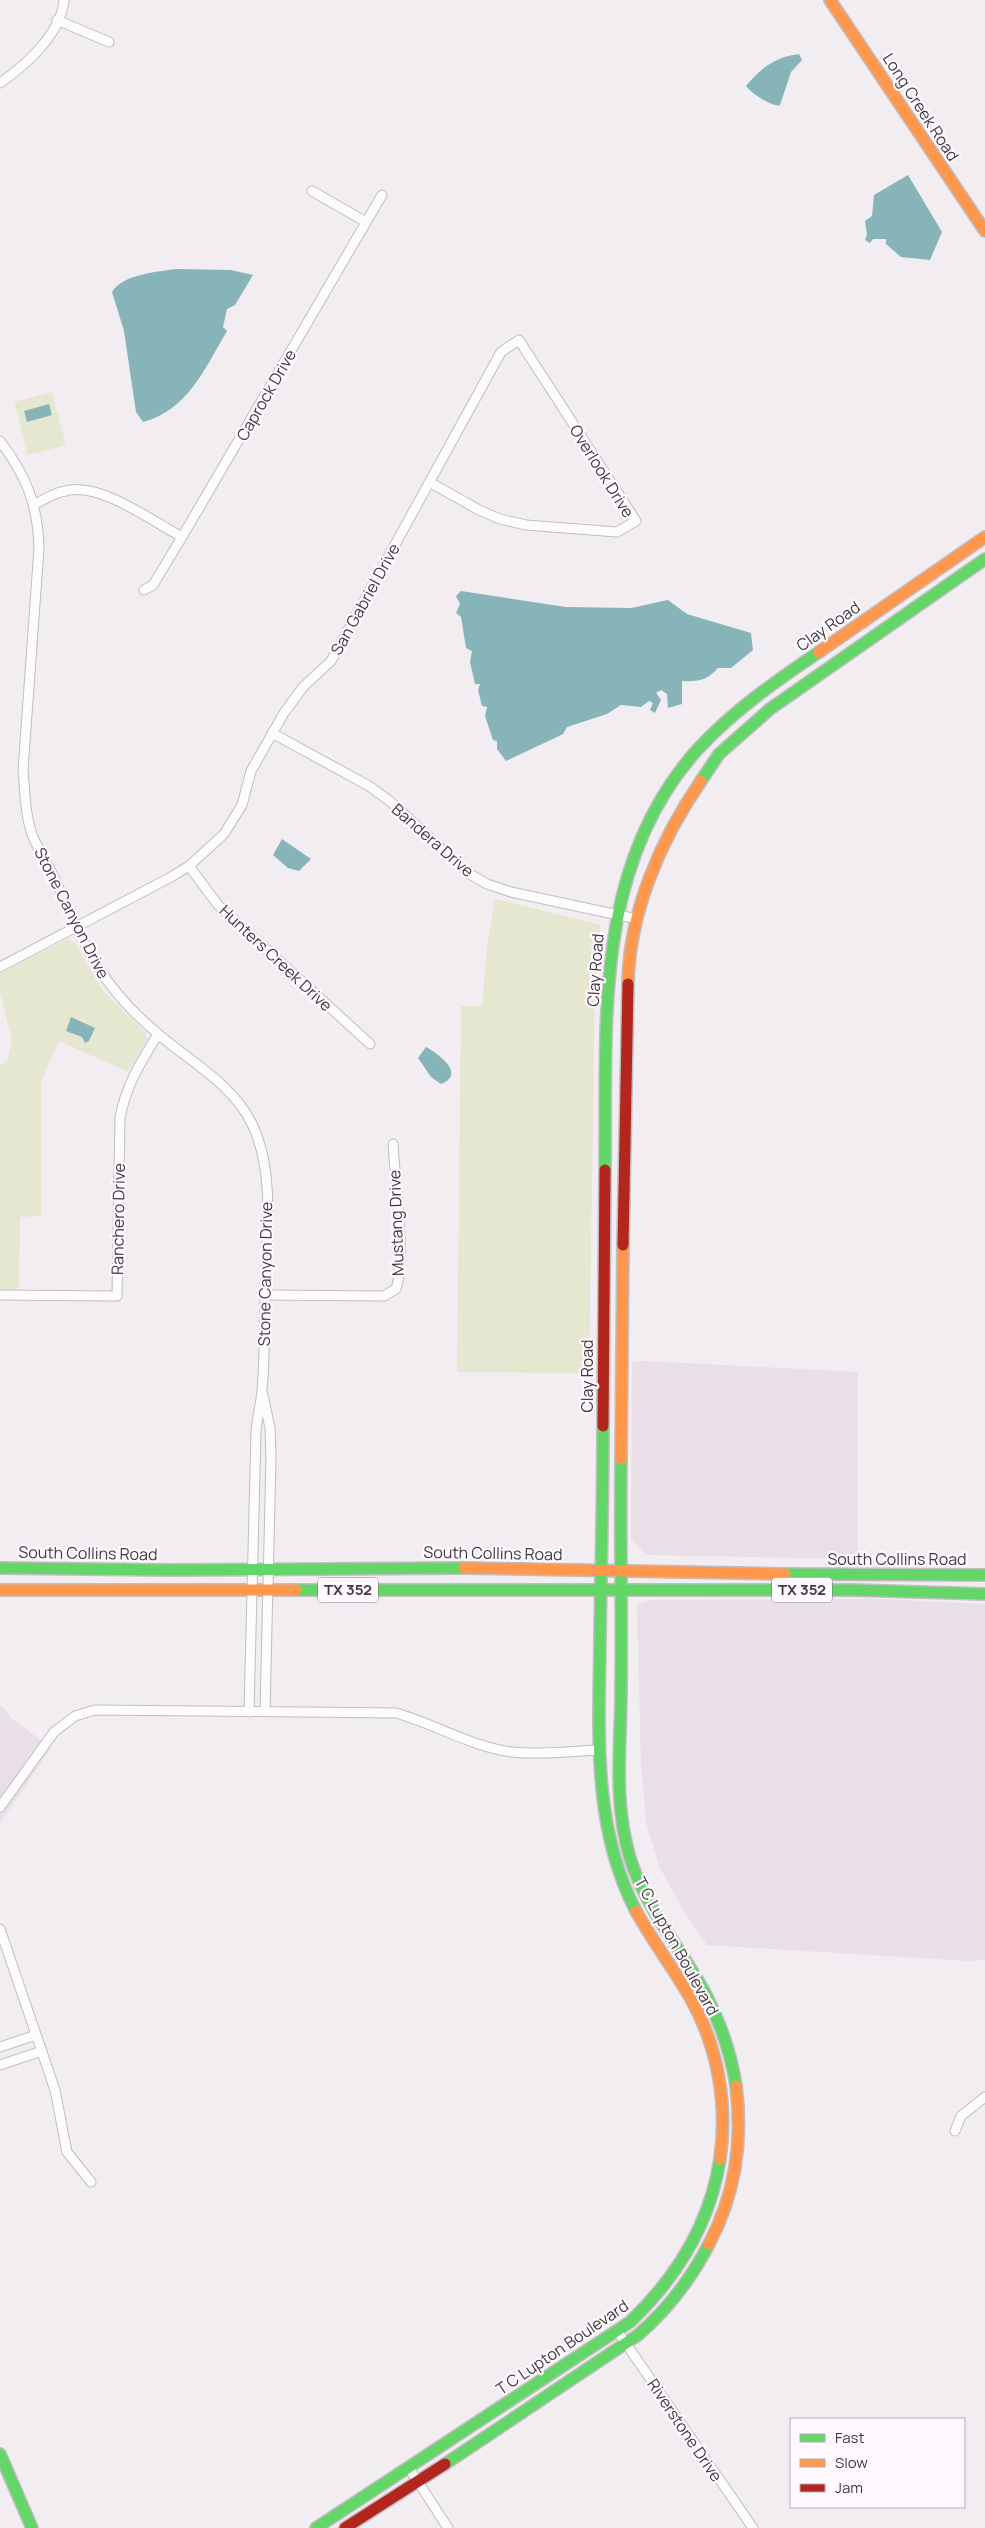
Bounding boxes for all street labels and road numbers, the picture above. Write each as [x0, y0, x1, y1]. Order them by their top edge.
street label: Long Creek Road [878, 49, 964, 165]
street label: Caprock Drive [231, 345, 301, 445]
street label: Overlook Drive [565, 420, 639, 522]
street label: San Gabriel Drive [325, 539, 405, 659]
street label: Clay Road [792, 596, 864, 656]
street label: Bandera Drive [387, 798, 479, 882]
street label: Stone Canyon Drive [29, 844, 115, 982]
street label: Hunters Creek Drive [215, 900, 337, 1016]
street label: Clay Road [581, 933, 609, 1007]
street label: Ranchero Drive [106, 1163, 130, 1275]
street label: Mustang Drive [383, 1170, 409, 1276]
street label: Stone Canyon Drive [253, 1201, 277, 1347]
street label: Clay Road [576, 1339, 598, 1413]
street label: South Collins Road [18, 1541, 158, 1565]
street label: South Collins Road [423, 1541, 563, 1565]
street label: South Collins Road [827, 1548, 967, 1570]
road number: TX 352 [318, 1578, 378, 1602]
road number: TX 352 [772, 1578, 832, 1602]
street label: T C Lupton Boulevard [630, 1873, 724, 2019]
street label: T C Lupton Boulevard [491, 2294, 633, 2400]
street label: Riverstone Drive [642, 2374, 728, 2486]

